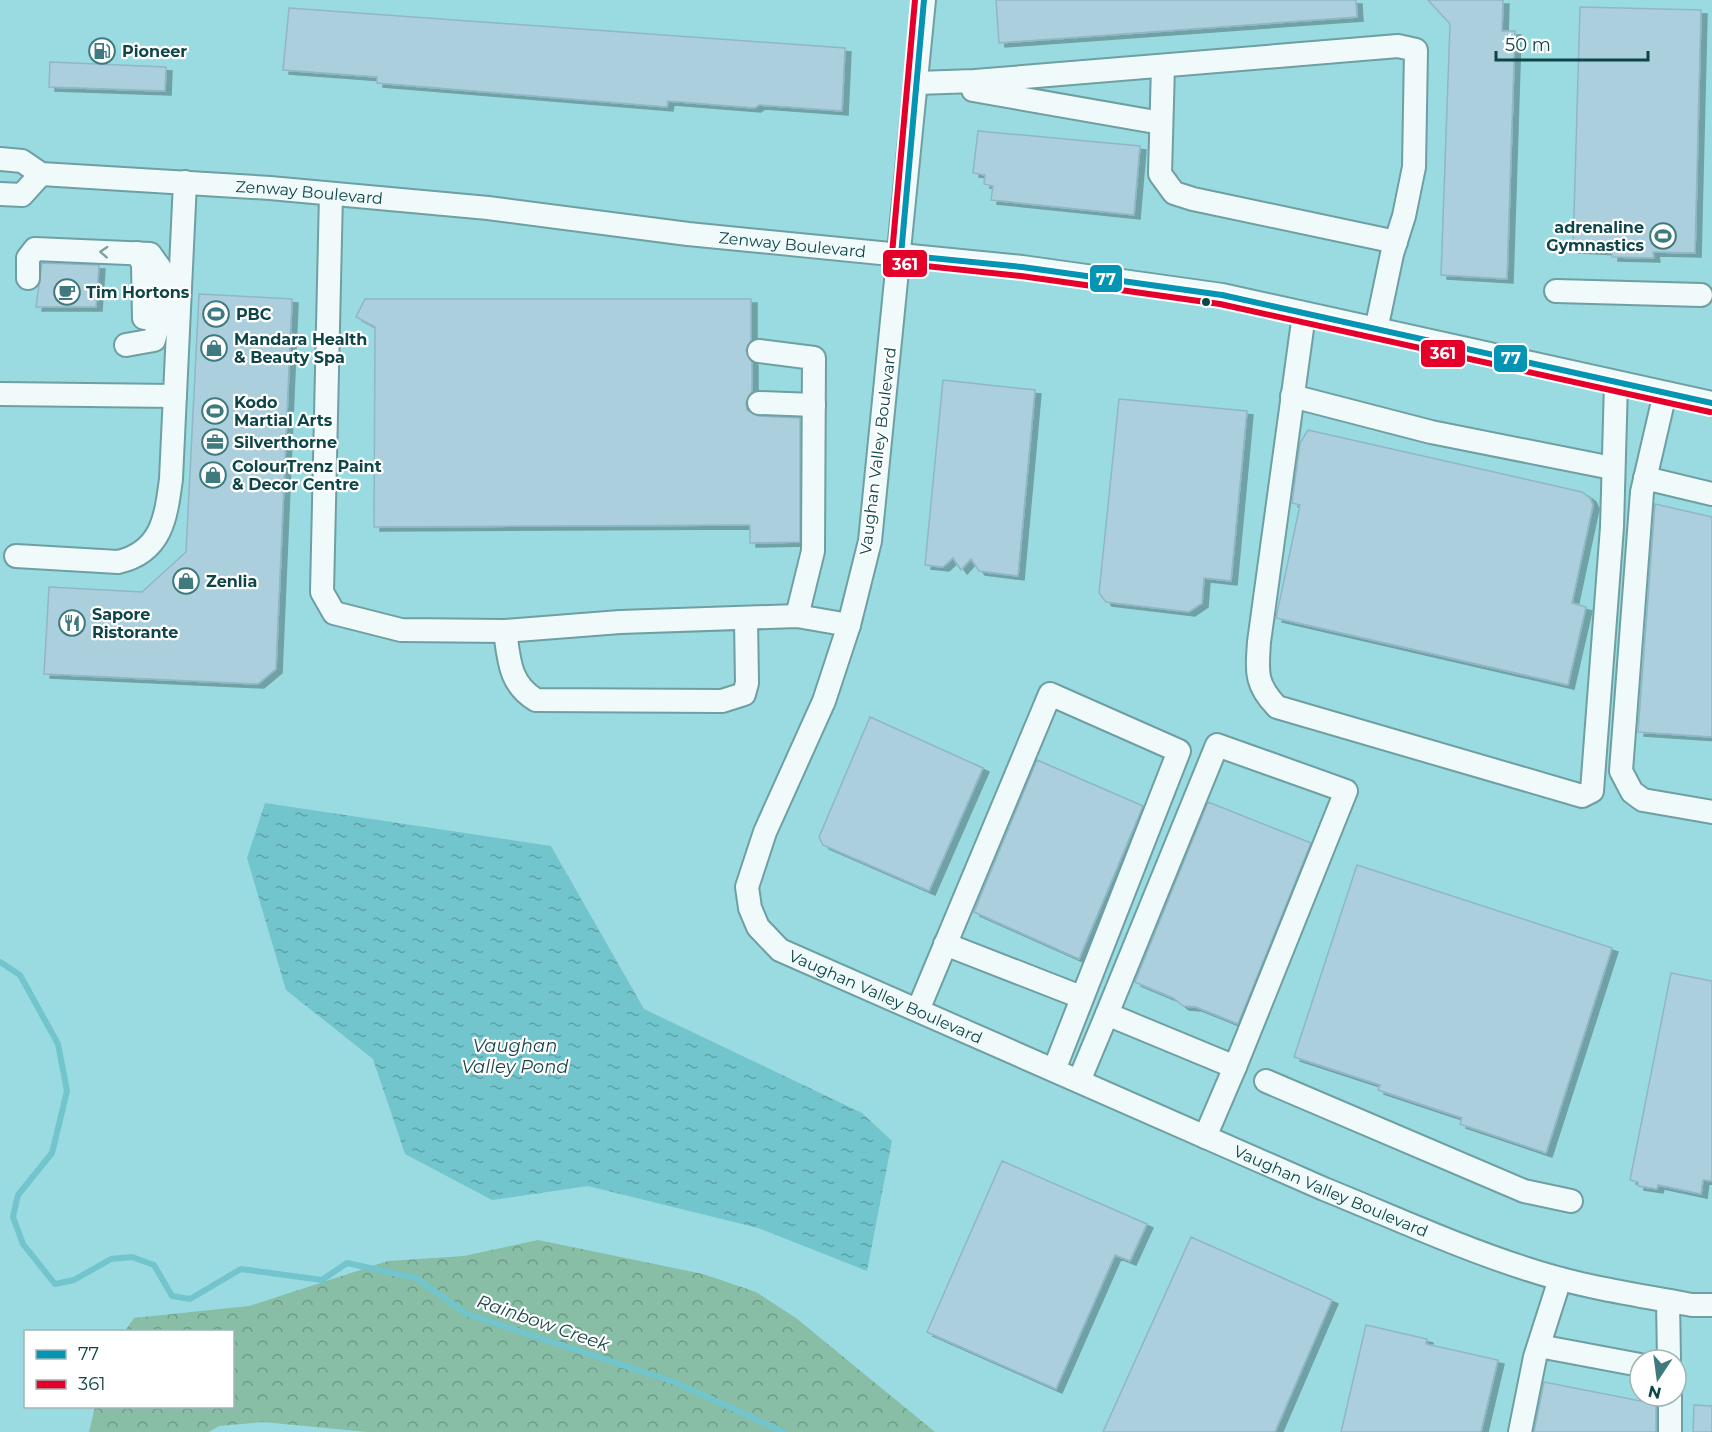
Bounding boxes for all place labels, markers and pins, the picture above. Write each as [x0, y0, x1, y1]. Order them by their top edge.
fuel station icon: Pioneer [87, 36, 117, 66]
place label: Pioneer [122, 42, 187, 61]
place label: adrenaline Gymnastics [1546, 218, 1645, 255]
sports icon: adrenaline Gymnastics [1648, 221, 1678, 251]
cafe icon: Tim Hortons [52, 277, 82, 307]
place label: Tim Hortons [86, 283, 190, 302]
unlabelled marker [1200, 296, 1212, 308]
sports icon: PBC [201, 299, 231, 329]
place label: PBC [236, 305, 272, 324]
place label: Mandara Health & Beauty Spa [234, 330, 367, 367]
shop icon: Mandara Health & Beauty Spa [199, 333, 229, 363]
place label: Kodo Martial Arts [234, 393, 333, 430]
sports icon: Kodo Martial Arts [200, 396, 230, 426]
office icon: Silverthorne [200, 427, 230, 457]
place label: Silverthorne [234, 433, 337, 452]
place label: ColourTrenz Paint & Decor Centre [232, 457, 382, 494]
shop icon: ColourTrenz Paint & Decor Centre [198, 460, 228, 490]
shop icon: Zenlia [171, 566, 201, 596]
place label: Zenlia [206, 572, 257, 591]
place label: Sapore Ristorante [92, 605, 178, 642]
restaurant icon: Sapore Ristorante [57, 608, 87, 638]

